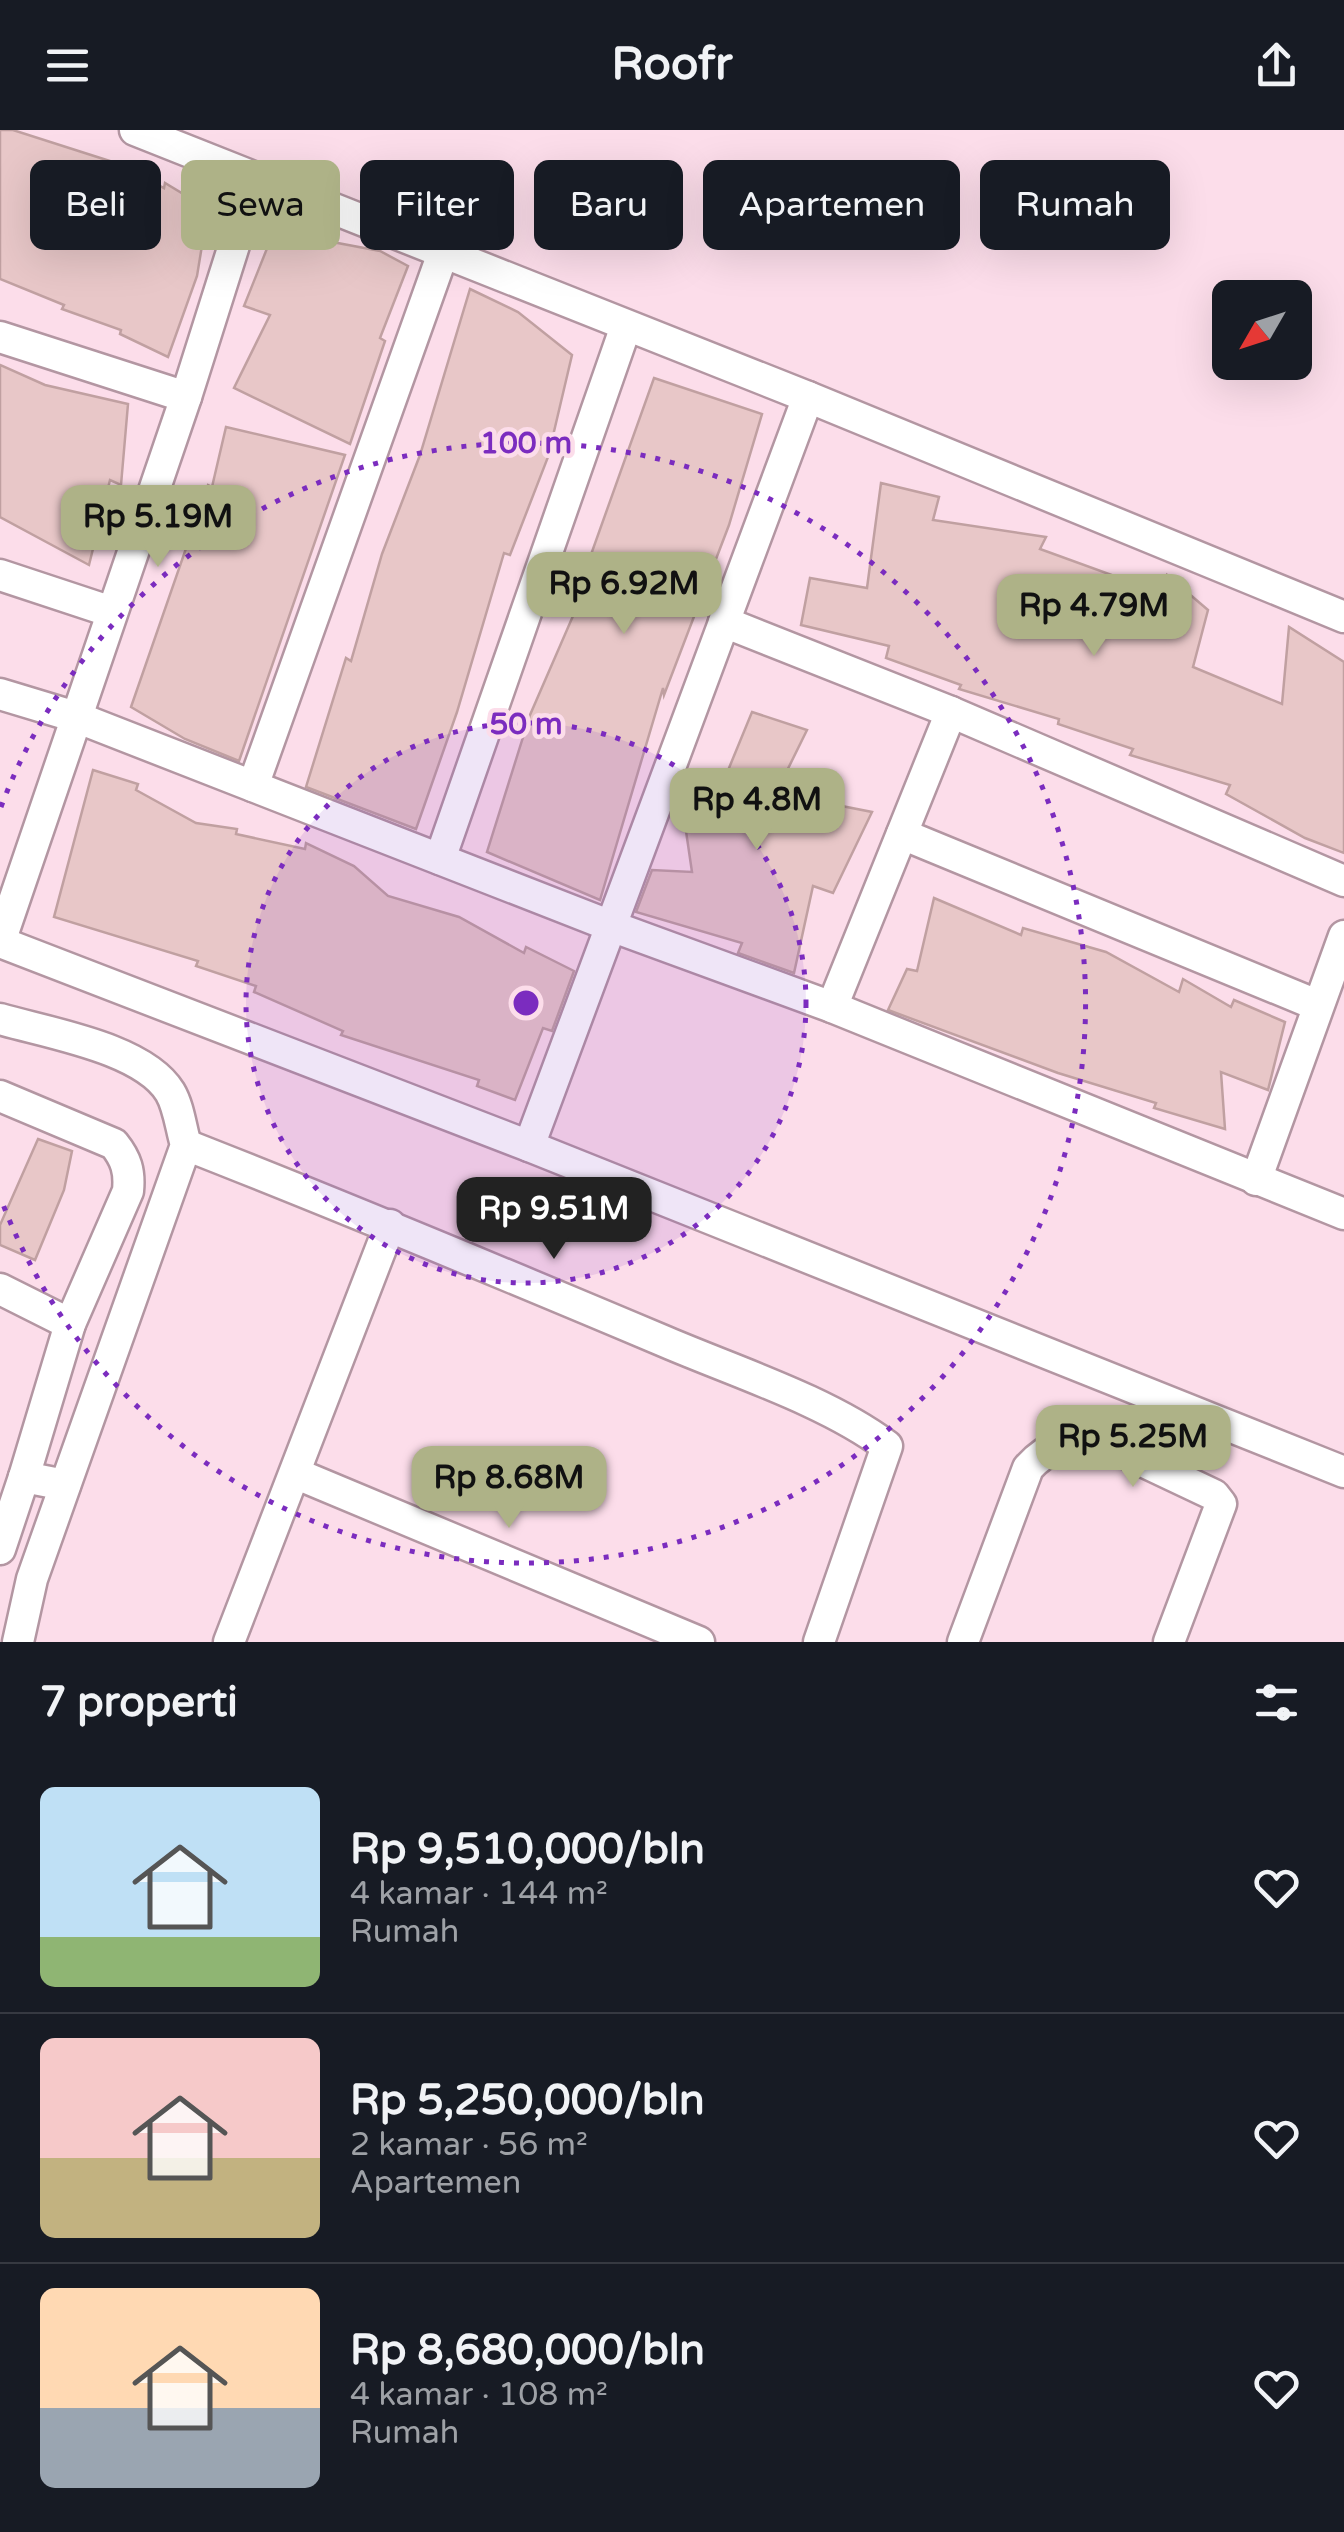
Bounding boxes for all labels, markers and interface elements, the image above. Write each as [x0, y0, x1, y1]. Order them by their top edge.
icon: menu [40, 38, 95, 93]
text: Roofr [612, 38, 732, 92]
icon: share [1249, 38, 1304, 93]
chip: Beli [30, 160, 161, 250]
chip: Sewa [181, 160, 340, 250]
chip: Filter [360, 160, 514, 250]
chip: Baru [534, 160, 683, 250]
chip: Apartemen [703, 160, 960, 250]
chip: Rumah [980, 160, 1170, 250]
north arrow [1212, 280, 1312, 380]
map controls [1212, 280, 1312, 380]
text: 100 m [480, 425, 572, 462]
pin: Rp 5.19M [55, 485, 261, 570]
text: Rp 5.19M [83, 498, 233, 536]
pin: Rp 6.92M [521, 552, 727, 637]
text: Rp 6.92M [549, 565, 699, 603]
pin: Rp 4.79M [991, 574, 1197, 659]
text: Rp 4.79M [1019, 587, 1169, 625]
text: 50 m [489, 706, 563, 743]
pin: Rp 4.8M [665, 768, 849, 853]
text: Rp 4.8M [692, 781, 822, 819]
centre of rings [508, 985, 544, 1021]
pin: Rp 9.51M [451, 1177, 657, 1262]
text: Rp 9.51M [479, 1190, 629, 1228]
pin: Rp 5.25M [1030, 1405, 1236, 1490]
text: Rp 5.25M [1058, 1418, 1208, 1456]
pin: Rp 8.68M [406, 1446, 612, 1531]
text: Rp 8.68M [434, 1459, 584, 1497]
icon: filters [1249, 1675, 1304, 1730]
text: 7 properti [40, 1677, 238, 1728]
text: Rp 9,510,000/bln [350, 1824, 705, 1875]
icon: home [120, 1827, 240, 1947]
icon: heart [1249, 1860, 1304, 1915]
text: 4 kamar · 144 m² [350, 1875, 608, 1913]
text: Rumah [350, 1913, 459, 1951]
text: Rp 5,250,000/bln [350, 2075, 705, 2126]
icon: home [120, 2078, 240, 2198]
icon: heart [1249, 2111, 1304, 2166]
text: 2 kamar · 56 m² [350, 2126, 588, 2164]
text: Apartemen [350, 2164, 521, 2202]
text: Rp 8,680,000/bln [350, 2325, 705, 2376]
icon: home [120, 2328, 240, 2448]
icon: heart [1249, 2361, 1304, 2416]
text: 4 kamar · 108 m² [350, 2376, 608, 2414]
text: Rumah [350, 2414, 459, 2452]

